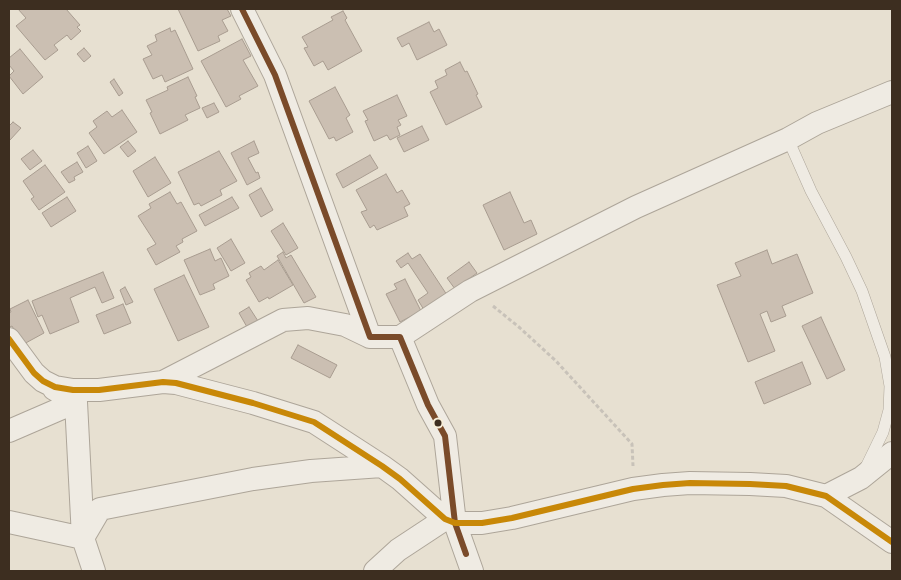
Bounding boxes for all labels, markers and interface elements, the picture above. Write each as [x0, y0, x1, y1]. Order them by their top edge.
unlabelled marker [433, 418, 443, 428]

